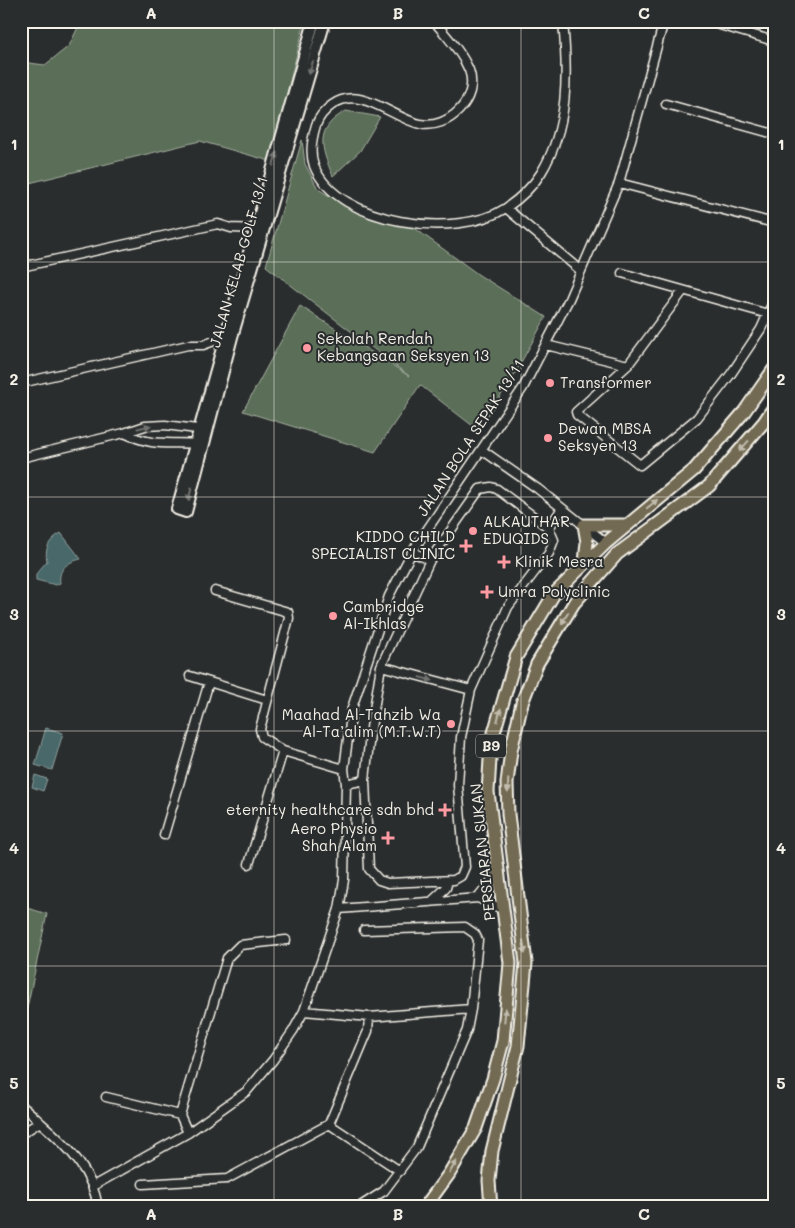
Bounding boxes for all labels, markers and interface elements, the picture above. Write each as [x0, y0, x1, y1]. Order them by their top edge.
text: A [145, 2, 157, 23]
text: B [393, 2, 403, 23]
text: C [638, 2, 650, 23]
one-way arrow [307, 61, 315, 76]
text: 1 [10, 133, 18, 154]
text: 1 [777, 133, 785, 154]
one-way arrow [271, 151, 279, 166]
street label: JALAN KELAB GOLF 13/1 [204, 174, 272, 350]
place label: Sekolah Rendah Kebangsaan Seksyen 13 [317, 328, 489, 365]
marker: Sekolah Rendah Kebangsaan Seksyen 13 [301, 342, 313, 354]
street label: JALAN BOLA SEPAK 13/11 [412, 355, 528, 520]
text: 2 [10, 368, 19, 389]
text: 2 [777, 368, 786, 389]
place label: Transformer [560, 372, 652, 392]
marker: Transformer [544, 377, 556, 389]
place label: Dewan MBSA Seksyen 13 [558, 418, 652, 455]
one-way arrow [137, 423, 152, 431]
marker: Dewan MBSA Seksyen 13 [542, 432, 554, 444]
one-way arrow [738, 439, 749, 452]
one-way arrow [186, 486, 194, 501]
one-way arrow [646, 499, 659, 510]
place label: ALKAUTHAR EDUQIDS [483, 511, 570, 548]
marker: ALKAUTHAR EDUQIDS [467, 525, 479, 537]
place label: KIDDO CHILD SPECIALIST CLINIC [312, 526, 455, 563]
marker: KIDDO CHILD SPECIALIST CLINIC [459, 539, 473, 553]
place label: Klinik Mesra [515, 551, 604, 571]
marker: Klinik Mesra [497, 555, 511, 569]
place label: Umra Polyclinic [498, 581, 610, 601]
marker: Umra Polyclinic [480, 585, 494, 599]
place label: Cambridge Al-Ikhlas [343, 596, 424, 633]
text: 3 [9, 603, 19, 624]
text: 3 [776, 603, 786, 624]
marker: Cambridge Al-Ikhlas [327, 610, 339, 622]
one-way arrow [561, 611, 570, 624]
one-way arrow [418, 675, 433, 683]
place label: Maahad Al-Tahzib Wa Al-Ta’alim (M.T.W.T) [282, 704, 441, 741]
one-way arrow [495, 707, 503, 723]
marker: Maahad Al-Tahzib Wa Al-Ta’alim (M.T.W.T) [445, 718, 457, 730]
road number: B9 [476, 734, 506, 758]
one-way arrow [503, 778, 511, 794]
street label: PERSIARAN SUKAN [465, 783, 499, 922]
place label: eternity healthcare sdn bhd [226, 799, 434, 819]
marker: eternity healthcare sdn bhd [438, 803, 452, 817]
place label: Aero Physio Shah Alam [290, 818, 377, 855]
marker: Aero Physio Shah Alam [381, 831, 395, 845]
text: 4 [9, 837, 19, 858]
text: 4 [776, 837, 786, 858]
one-way arrow [520, 940, 528, 956]
one-way arrow [501, 1006, 509, 1022]
text: 5 [9, 1072, 19, 1093]
text: 5 [776, 1072, 786, 1093]
one-way arrow [449, 1159, 457, 1174]
text: A [145, 1203, 157, 1224]
text: B [393, 1203, 403, 1224]
text: C [638, 1203, 650, 1224]

